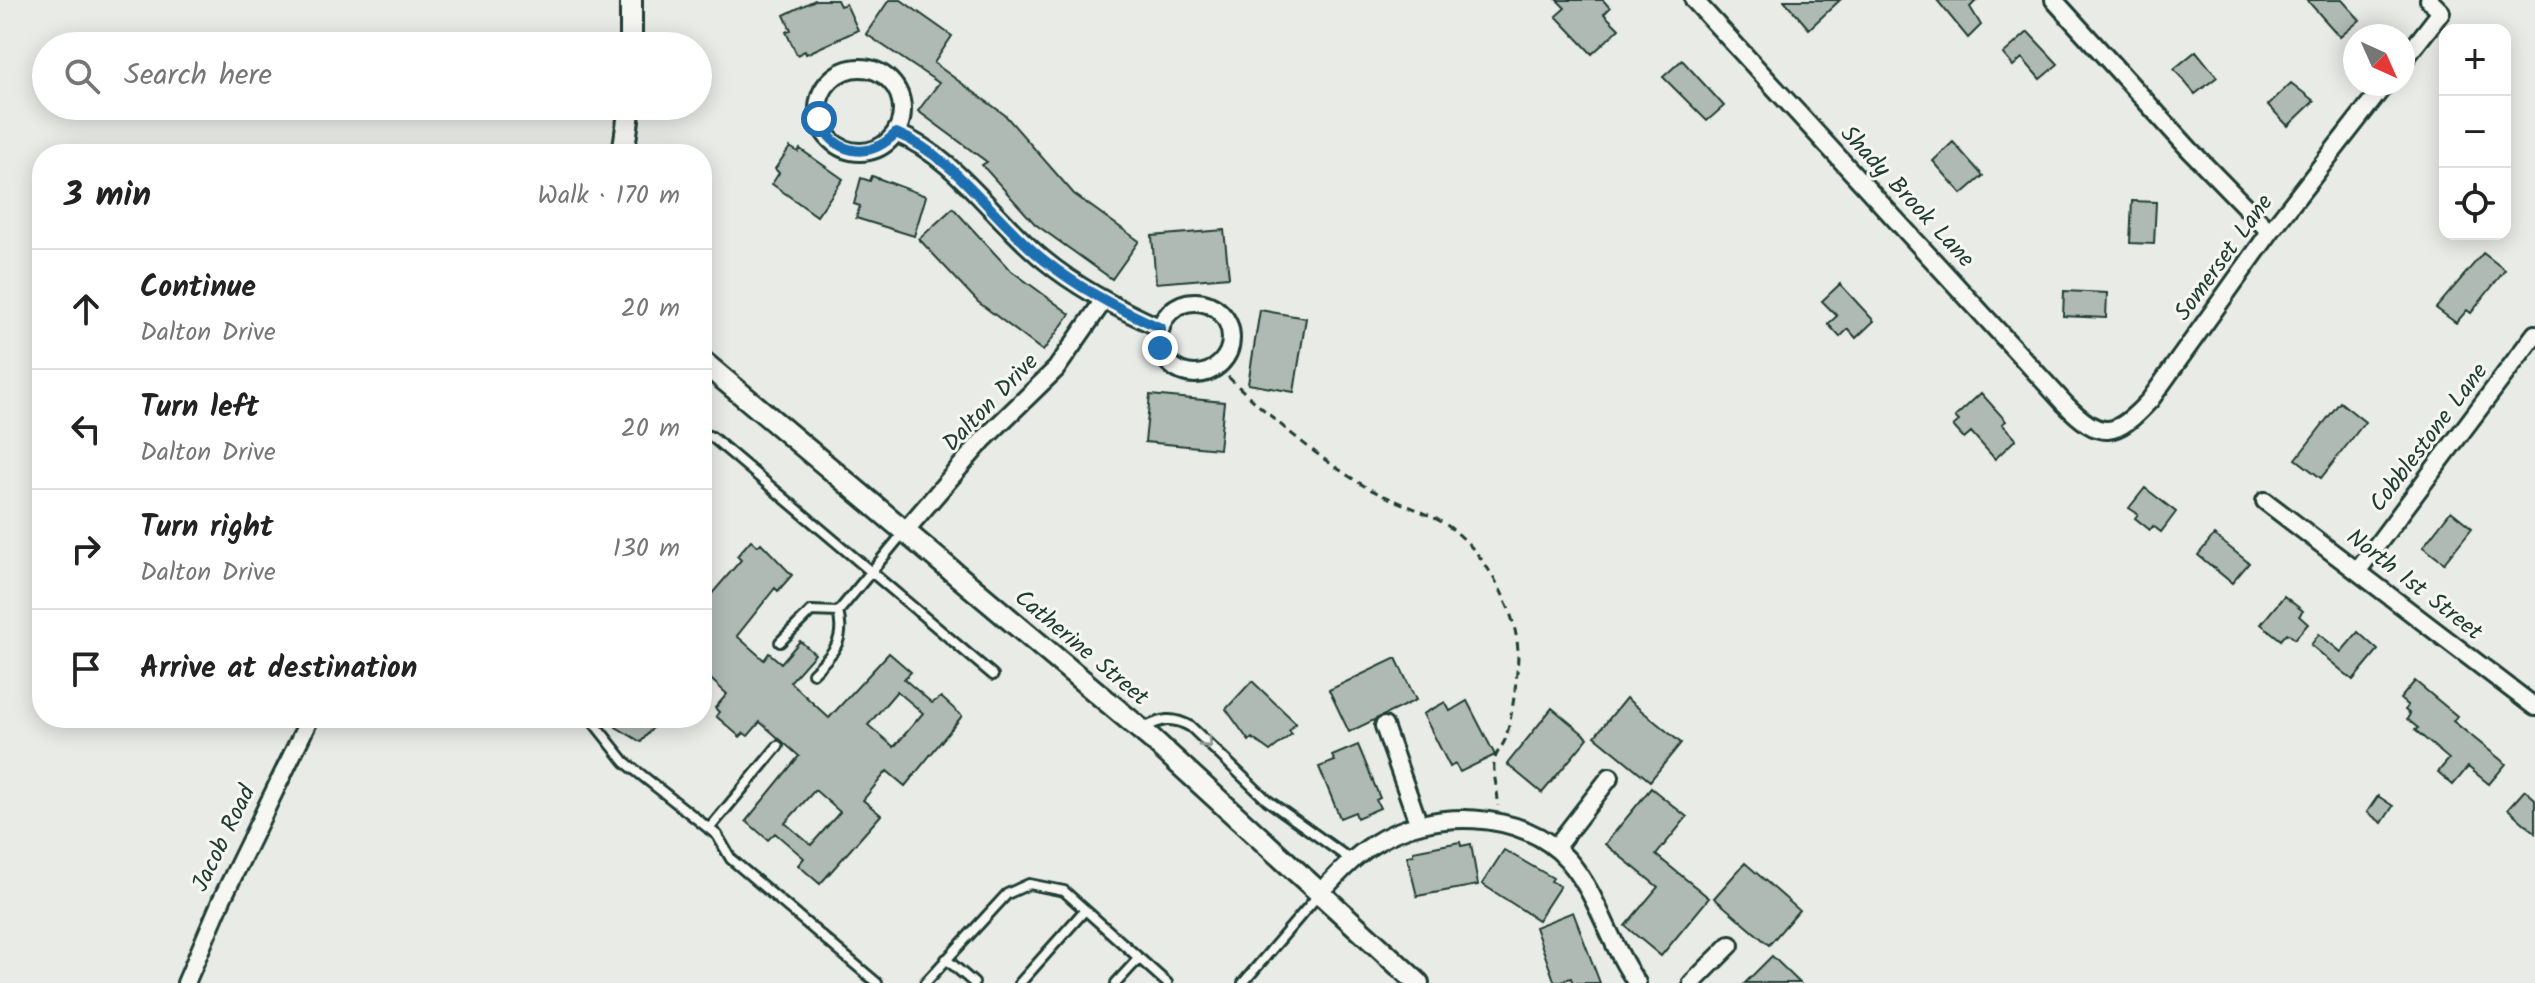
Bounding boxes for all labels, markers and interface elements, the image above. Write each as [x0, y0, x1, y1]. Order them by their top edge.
north arrow [2343, 24, 2415, 96]
map controls [2439, 24, 2511, 240]
button: + [2439, 24, 2511, 96]
search box [32, 32, 712, 120]
text: Search here [124, 52, 272, 100]
icon: search [60, 54, 104, 98]
button: − [2439, 96, 2511, 168]
route start [801, 101, 837, 137]
street label: Shady Brook Lane [1830, 117, 1984, 278]
button: locate [2439, 168, 2511, 240]
text: 3 min [64, 169, 151, 223]
text: Walk · 170 m [538, 175, 680, 217]
street label: Somerset Lane [2165, 186, 2284, 330]
text: Continue [140, 264, 256, 312]
icon: ahead [64, 287, 108, 331]
text: 20 m [621, 288, 680, 330]
text: Dalton Drive [140, 312, 276, 354]
route end [1142, 330, 1178, 366]
street label: Dalton Drive [934, 344, 1049, 462]
street label: Cobblestone Lane [2360, 355, 2499, 521]
text: Turn left [140, 384, 259, 432]
icon: left [64, 407, 108, 451]
text: 20 m [621, 408, 680, 450]
text: Dalton Drive [140, 432, 276, 474]
text: Turn right [140, 504, 273, 552]
street label: North 1st Street [2337, 519, 2491, 652]
icon: right [64, 527, 108, 571]
text: 130 m [613, 528, 680, 570]
text: Dalton Drive [140, 552, 276, 594]
street label: Catherine Street [1005, 580, 1158, 717]
text: Arrive at destination [140, 645, 417, 693]
icon: arrive [64, 647, 108, 691]
one-way arrow [1198, 733, 1212, 748]
street label: Jacob Road [182, 778, 267, 899]

